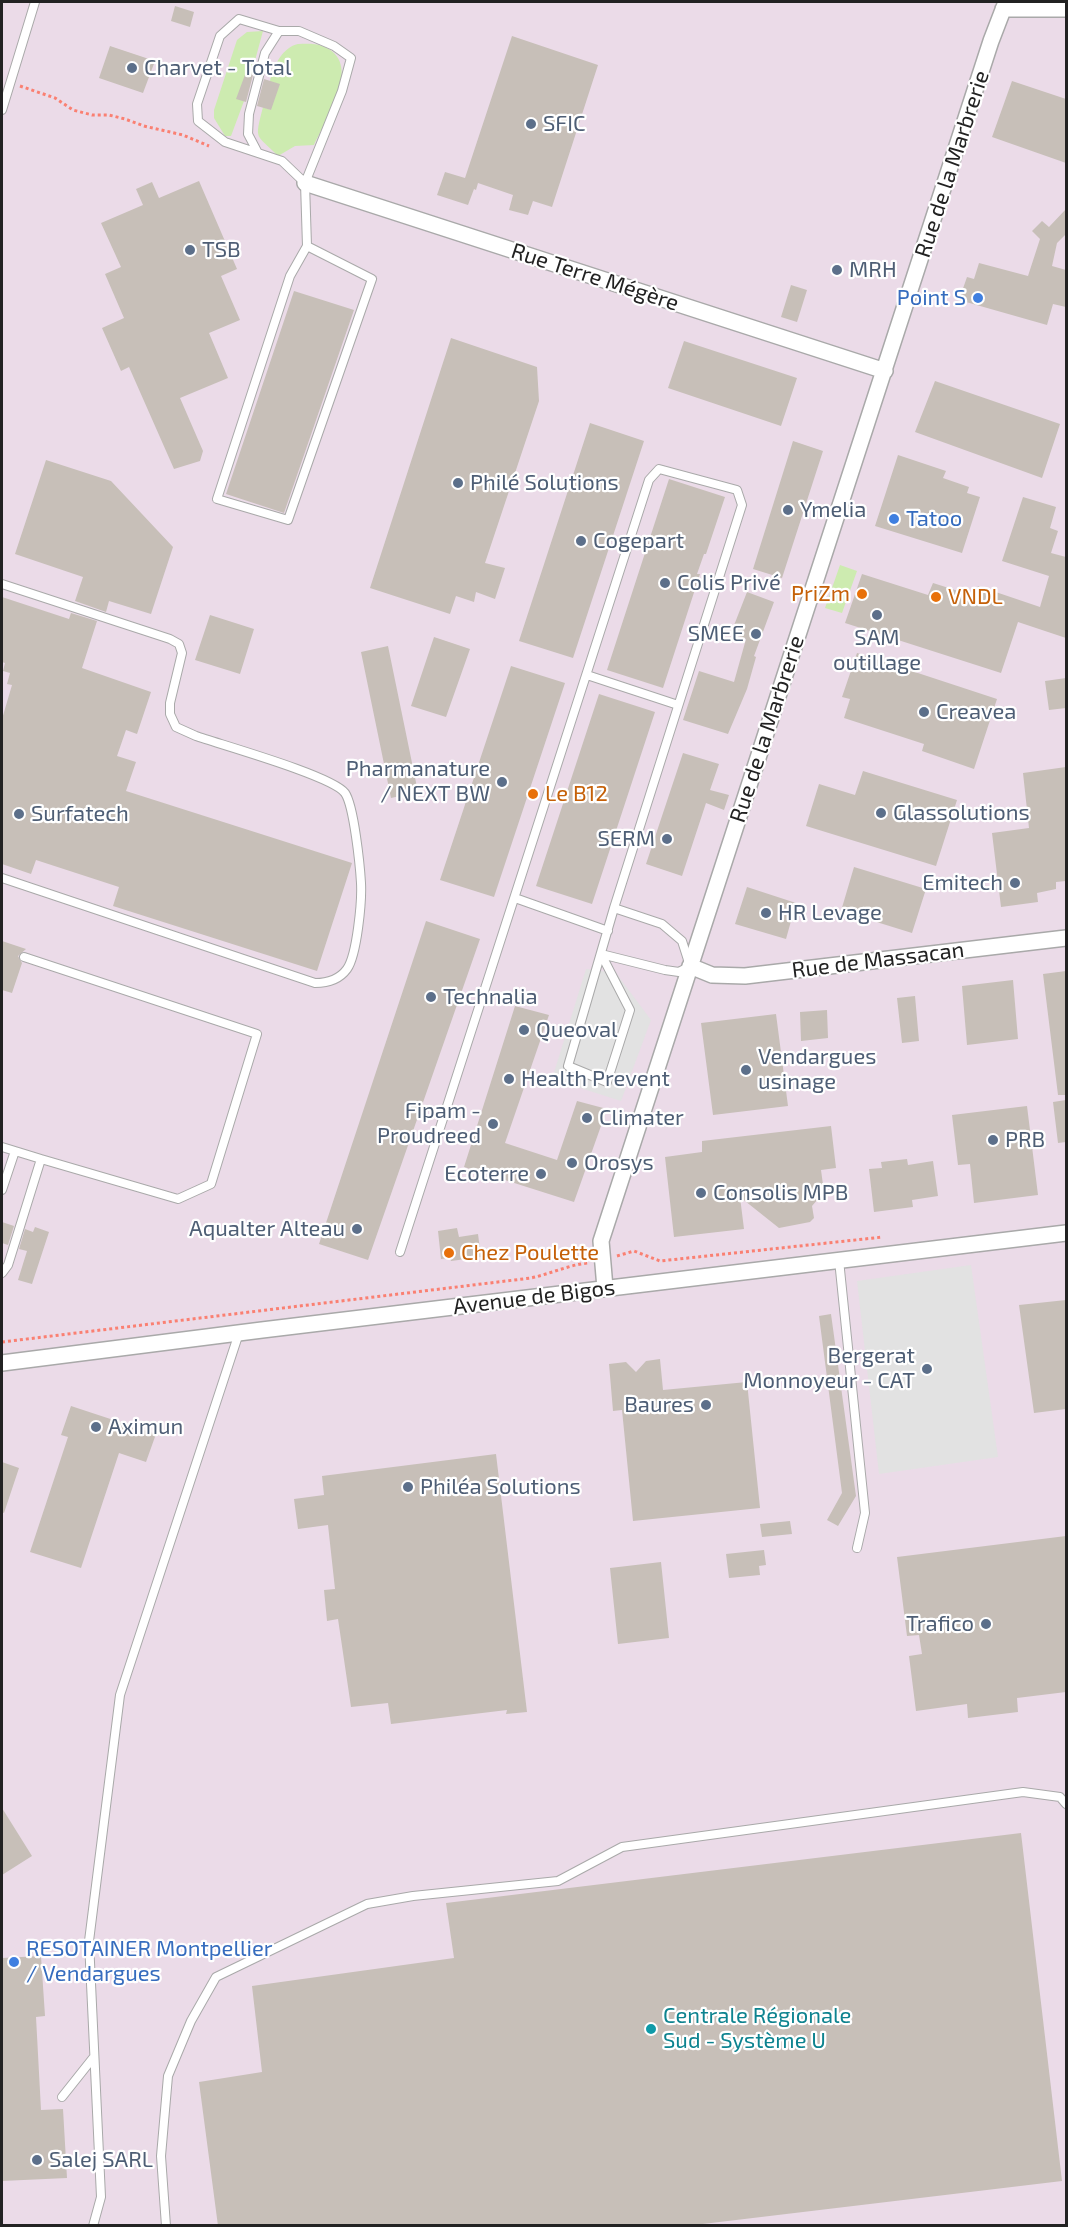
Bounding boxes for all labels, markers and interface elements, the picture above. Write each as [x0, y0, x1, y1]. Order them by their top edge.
place label: Charvet - Total [144, 55, 291, 81]
marker: Charvet - Total [125, 61, 139, 75]
street label: Rue de la Marbrerie [909, 67, 995, 261]
place label: SFIC [543, 111, 586, 137]
marker: SFIC [524, 117, 538, 131]
place label: TSB [202, 237, 241, 263]
street label: Rue Terre Mégère [508, 237, 682, 317]
marker: TSB [183, 243, 197, 257]
place label: MRH [849, 257, 897, 283]
marker: MRH [830, 263, 844, 277]
place label: Point S [897, 285, 966, 311]
marker: Point S [971, 291, 985, 305]
place label: Philé Solutions [470, 470, 619, 496]
marker: Philé Solutions [451, 476, 465, 490]
place label: Ymelia [800, 497, 866, 523]
marker: Ymelia [781, 503, 795, 517]
place label: Tatoo [906, 506, 962, 532]
marker: Tatoo [887, 512, 901, 526]
place label: Cogepart [593, 528, 684, 554]
marker: Cogepart [574, 534, 588, 548]
place label: Colis Privé [677, 570, 781, 596]
marker: Colis Privé [658, 576, 672, 590]
place label: PriZm [791, 581, 850, 607]
place label: VNDL [948, 584, 1003, 610]
marker: PriZm [855, 587, 869, 601]
marker: VNDL [929, 590, 943, 604]
marker: SAM outillage [870, 608, 884, 622]
place label: SMEE [688, 621, 744, 647]
place label: SAM outillage [833, 625, 921, 676]
marker: SMEE [749, 627, 763, 641]
street label: Rue de la Marbrerie [724, 632, 810, 826]
place label: Creavea [936, 699, 1016, 725]
marker: Creavea [917, 705, 931, 719]
place label: Pharmanature / NEXT BW [346, 756, 490, 807]
marker: Pharmanature / NEXT BW [495, 775, 509, 789]
place label: Le B12 [545, 781, 608, 807]
marker: Le B12 [526, 787, 540, 801]
place label: Glassolutions [893, 800, 1030, 826]
place label: Surfatech [31, 801, 129, 827]
marker: Glassolutions [874, 806, 888, 820]
marker: Surfatech [12, 807, 26, 821]
place label: SERM [597, 826, 655, 852]
marker: SERM [660, 832, 674, 846]
place label: Emitech [922, 870, 1003, 896]
marker: Emitech [1008, 876, 1022, 890]
place label: HR Levage [778, 900, 882, 926]
marker: HR Levage [759, 906, 773, 920]
street label: Rue de Massacan [790, 936, 966, 984]
place label: Technalia [443, 984, 538, 1010]
marker: Technalia [424, 990, 438, 1004]
place label: Queoval [536, 1017, 618, 1043]
marker: Queoval [517, 1023, 531, 1037]
place label: Vendargues usinage [758, 1044, 876, 1096]
marker: Vendargues usinage [739, 1063, 753, 1077]
place label: Health Prevent [521, 1066, 670, 1092]
marker: Health Prevent [502, 1072, 516, 1086]
place label: Fipam - Proudreed [377, 1098, 481, 1150]
place label: Climater [599, 1105, 684, 1131]
marker: Climater [580, 1111, 594, 1125]
marker: Fipam - Proudreed [486, 1117, 500, 1131]
place label: PRB [1005, 1127, 1045, 1153]
marker: PRB [986, 1133, 1000, 1147]
place label: Orosys [584, 1150, 654, 1176]
marker: Orosys [565, 1156, 579, 1170]
place label: Ecoterre [444, 1161, 529, 1187]
marker: Ecoterre [534, 1167, 548, 1181]
place label: Consolis MPB [713, 1180, 848, 1206]
marker: Consolis MPB [694, 1186, 708, 1200]
place label: Aqualter Alteau [189, 1216, 345, 1242]
marker: Aqualter Alteau [350, 1222, 364, 1236]
place label: Chez Poulette [461, 1240, 599, 1266]
marker: Chez Poulette [442, 1246, 456, 1260]
street label: Avenue de Bigos [452, 1274, 616, 1320]
place label: Bergerat Monnoyeur - CAT [743, 1343, 915, 1394]
marker: Bergerat Monnoyeur - CAT [920, 1362, 934, 1376]
place label: Baures [624, 1392, 694, 1418]
marker: Baures [699, 1398, 713, 1412]
place label: Aximun [108, 1414, 183, 1440]
marker: Aximun [89, 1420, 103, 1434]
place label: Philéa Solutions [420, 1474, 581, 1500]
marker: Philéa Solutions [401, 1480, 415, 1494]
place label: Trafico [906, 1611, 974, 1637]
marker: Trafico [979, 1617, 993, 1631]
place label: RESOTAINER Montpellier / Vendargues [26, 1936, 273, 1988]
marker: RESOTAINER Montpellier / Vendargues [7, 1955, 21, 1969]
place label: Centrale Régionale Sud - Système U [663, 2003, 851, 2054]
marker: Centrale Régionale Sud - Système U [644, 2022, 658, 2036]
place label: Salej SARL [49, 2147, 153, 2173]
marker: Salej SARL [30, 2153, 44, 2167]

